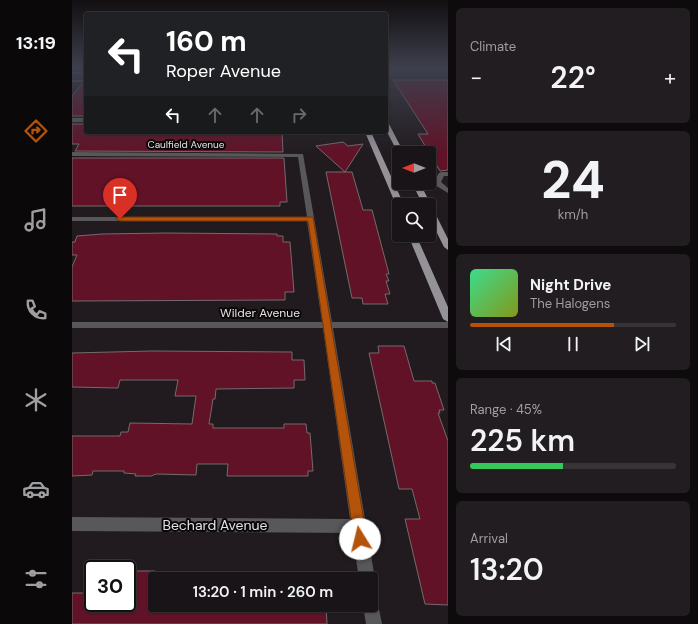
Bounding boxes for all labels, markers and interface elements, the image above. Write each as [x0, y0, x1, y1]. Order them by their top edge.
text: 160 m [166, 23, 247, 60]
icon: left [100, 28, 152, 80]
text: 13:19 [16, 31, 56, 55]
text: Climate [470, 38, 516, 55]
text: 22° [550, 58, 596, 97]
text: Roper Avenue [166, 59, 281, 83]
text: − [470, 63, 482, 92]
text: + [664, 63, 676, 92]
icon: left [162, 104, 184, 126]
icon: ahead [204, 104, 226, 126]
icon: ahead [246, 104, 268, 126]
icon: right [288, 104, 310, 126]
icon: directions [22, 117, 50, 145]
street label: Caulfield Avenue [147, 138, 225, 151]
north arrow [392, 146, 436, 190]
map controls [392, 146, 436, 242]
text: 24 [541, 146, 605, 214]
pin [103, 178, 137, 219]
icon: arrive [109, 184, 131, 206]
button: search [392, 198, 436, 242]
icon: music [22, 206, 50, 234]
text: km/h [558, 206, 588, 223]
text: Night Drive [530, 275, 611, 295]
text: The Halogens [530, 295, 610, 312]
icon: phone [22, 296, 50, 324]
street label: Wilder Avenue [220, 305, 300, 321]
icon: previous [493, 333, 515, 355]
icon: pause [562, 333, 584, 355]
icon: next [631, 333, 653, 355]
icon: climate [22, 386, 50, 414]
text: Range · 45% [470, 401, 542, 418]
text: 225 km [470, 421, 575, 460]
icon: car [22, 475, 50, 503]
street label: Bechard Avenue [162, 516, 268, 534]
position arrow [339, 518, 381, 560]
text: Arrival [470, 530, 508, 547]
text: 13:20 [470, 550, 544, 589]
speed limit sign: 30 [84, 560, 136, 612]
icon: filters [22, 565, 50, 593]
text: 13:20 · 1 min · 260 m [193, 582, 333, 602]

